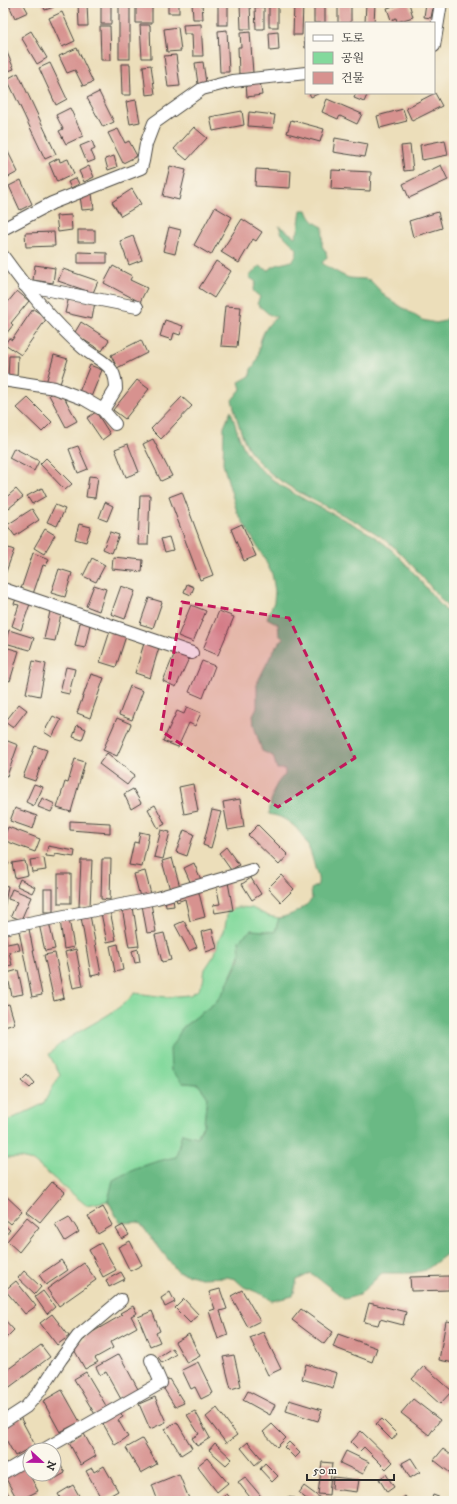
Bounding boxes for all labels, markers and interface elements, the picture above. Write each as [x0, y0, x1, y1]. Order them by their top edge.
legend [305, 22, 435, 94]
text: 도로 [341, 31, 365, 46]
text: 공원 [341, 51, 364, 66]
text: 건물 [341, 71, 365, 86]
north arrow [22, 1442, 62, 1482]
scale bar [307, 1456, 394, 1482]
text: N [42, 1459, 59, 1472]
text: 50 m [313, 1463, 337, 1478]

